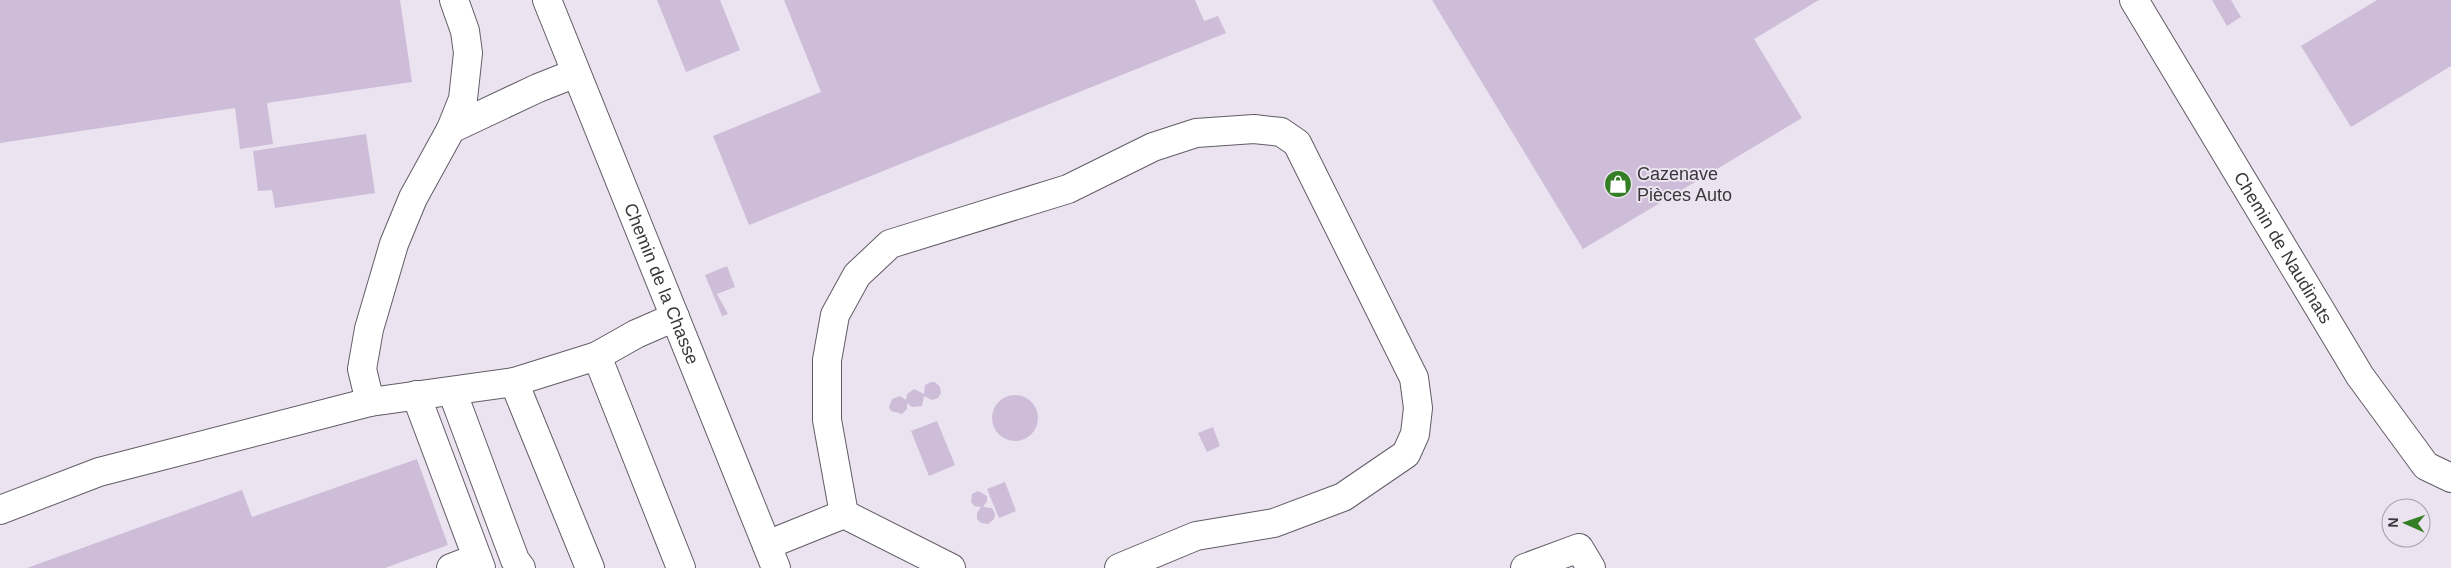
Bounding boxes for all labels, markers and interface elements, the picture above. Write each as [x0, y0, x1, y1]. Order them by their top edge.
place label: Cazenave Pièces Auto [1637, 164, 1732, 205]
street label: Chemin de Naudinats [2230, 168, 2336, 327]
shop icon: Cazenave Pièces Auto [1603, 169, 1633, 199]
street label: Chemin de la Chasse [620, 200, 703, 367]
north arrow [2381, 498, 2431, 548]
text: N [2385, 517, 2401, 528]

